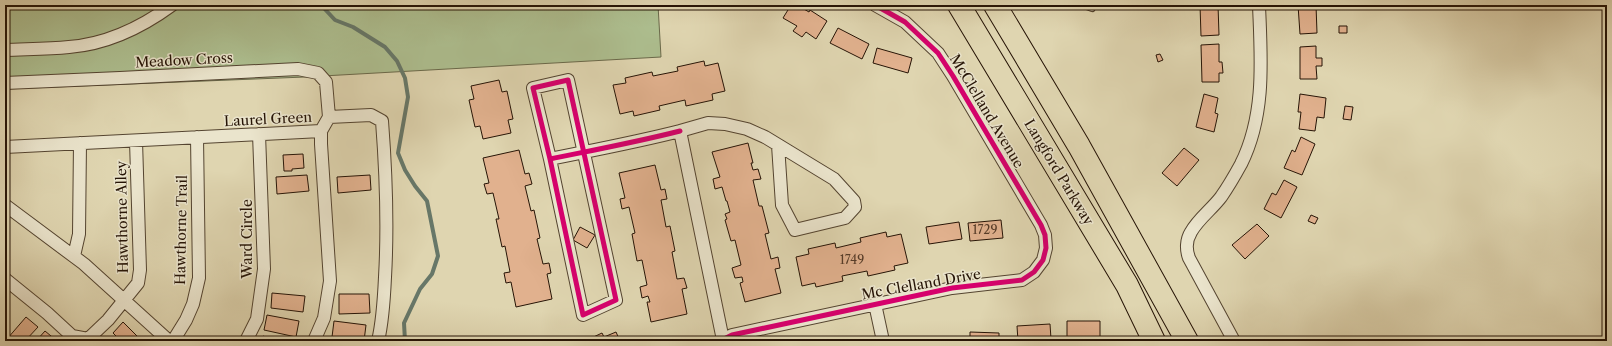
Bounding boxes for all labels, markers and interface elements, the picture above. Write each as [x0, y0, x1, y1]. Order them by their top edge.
street label: Meadow Cross [135, 48, 233, 72]
street label: McClelland Avenue [946, 51, 1028, 171]
street label: Laurel Green [224, 108, 313, 130]
street label: Langford Parkway [1020, 116, 1098, 228]
street label: Hawthorne Alley [112, 160, 132, 273]
street label: Hawthorne Trail [171, 175, 191, 285]
street label: Ward Circle [238, 199, 256, 280]
house number: 1729 [973, 222, 997, 237]
house number: 1749 [840, 252, 864, 267]
street label: Mc Clelland Drive [860, 265, 982, 303]

